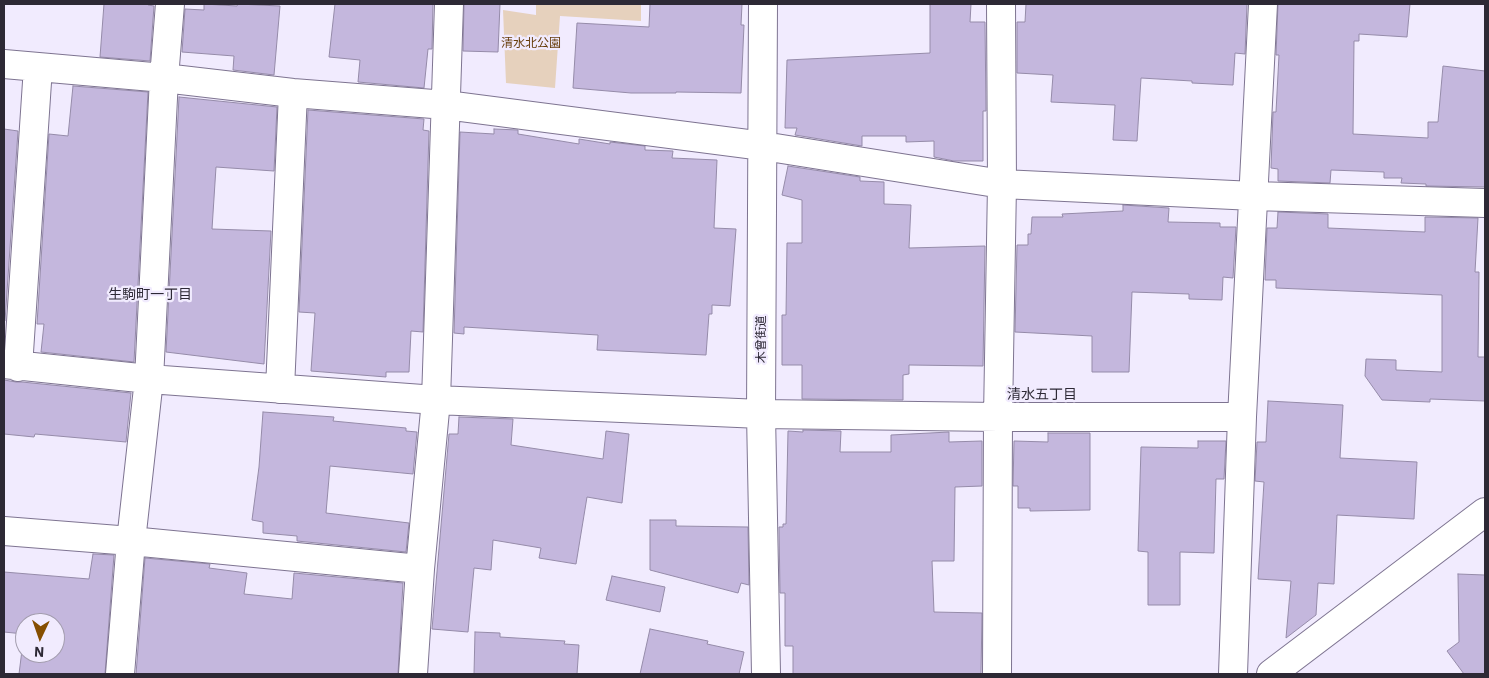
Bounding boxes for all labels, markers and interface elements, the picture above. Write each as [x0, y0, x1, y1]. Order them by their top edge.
park label: 清水北公園 [501, 37, 561, 51]
district label: 生駒町一丁目 [108, 287, 192, 303]
street label: 木曾街道 [755, 315, 769, 363]
district label: 清水五丁目 [1007, 387, 1077, 403]
north arrow [15, 613, 65, 663]
text: N [34, 643, 45, 661]

